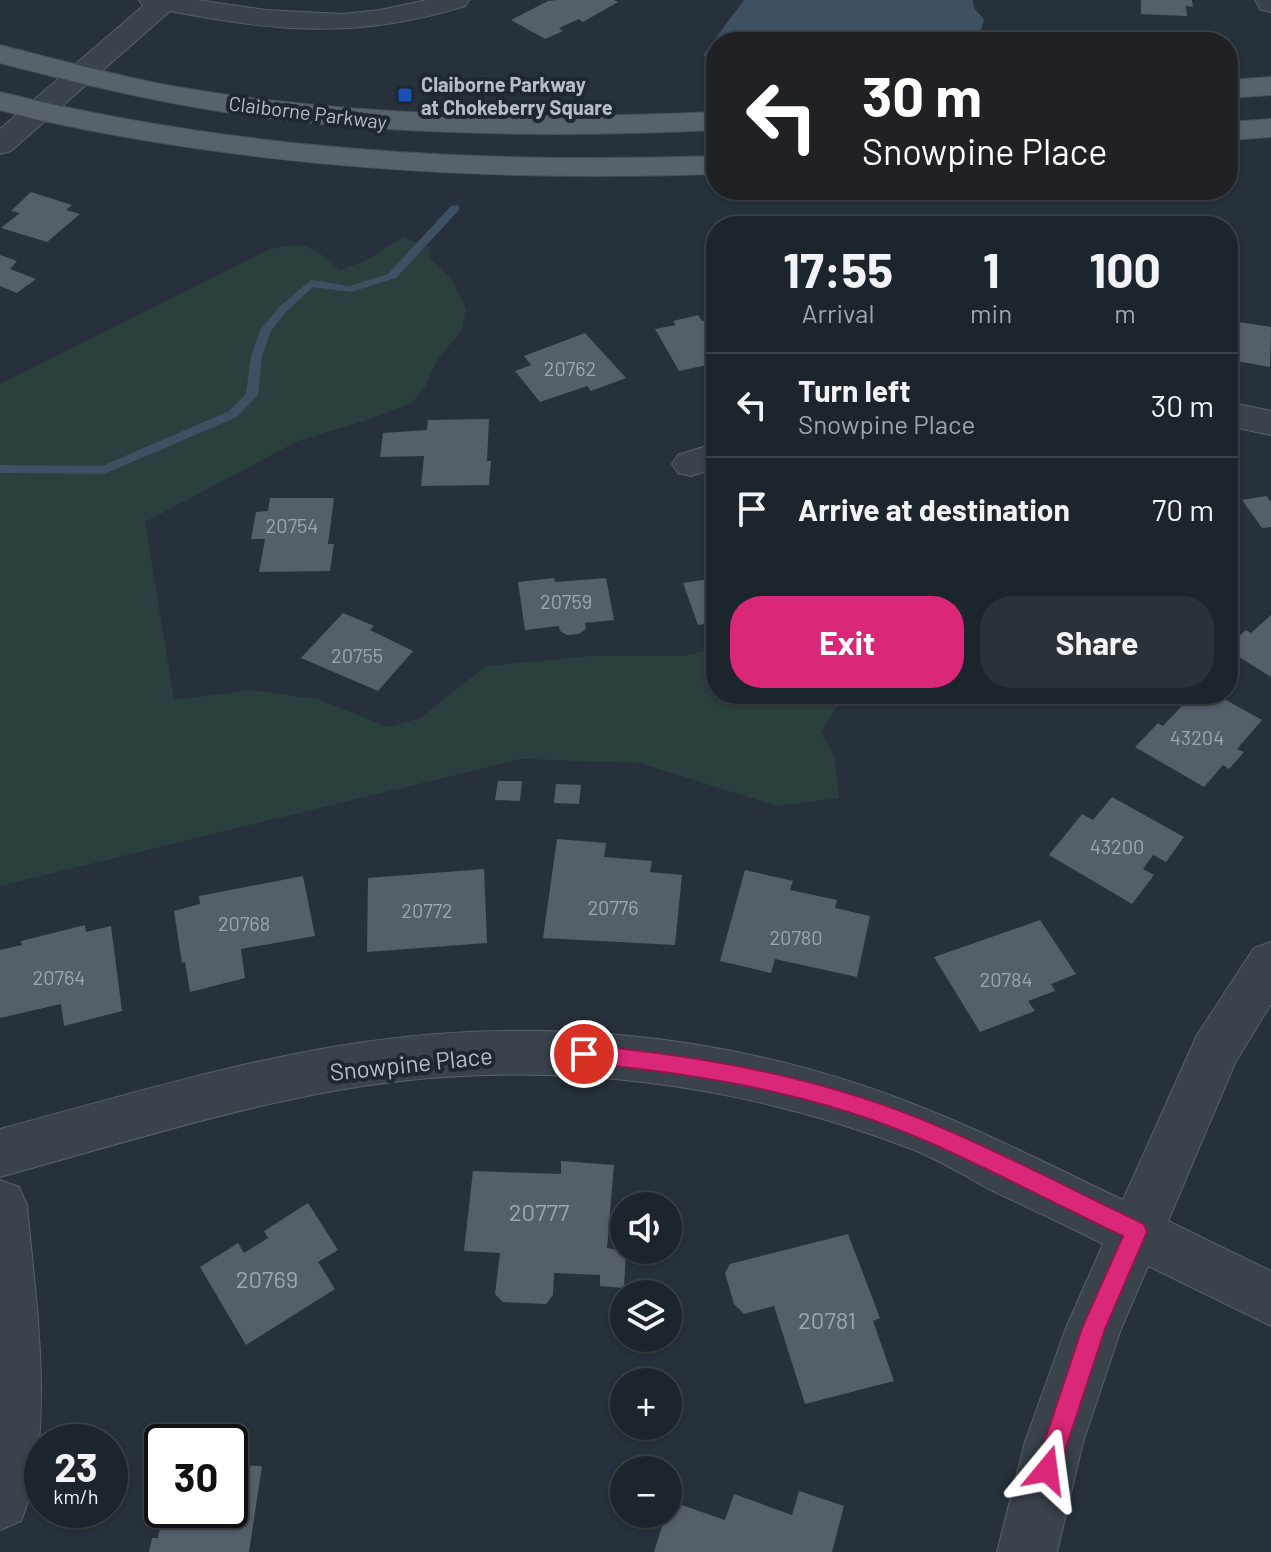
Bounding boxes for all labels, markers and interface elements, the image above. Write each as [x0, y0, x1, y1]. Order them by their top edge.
text: 30 m [862, 61, 982, 128]
icon: left [730, 64, 834, 168]
place label: Claiborne Parkway at Chokeberry Square [421, 72, 613, 119]
marker: Claiborne Parkway at Chokeberry Square [396, 86, 414, 104]
street label: Claiborne Parkway [228, 90, 388, 134]
text: Snowpine Place [862, 129, 1107, 172]
text: 17:55 [783, 240, 893, 298]
text: 1 [983, 240, 1000, 298]
text: 100 [1089, 240, 1161, 298]
text: Arrival [802, 297, 874, 328]
text: min [970, 297, 1012, 328]
text: m [1114, 297, 1136, 328]
house number: 20762 [544, 356, 596, 380]
text: Turn left [798, 372, 911, 408]
icon: left [730, 383, 774, 427]
text: 30 m [1151, 387, 1214, 423]
text: Snowpine Place [798, 408, 975, 439]
icon: arrive [730, 487, 774, 531]
text: Arrive at destination [798, 491, 1070, 527]
text: 70 m [1152, 491, 1214, 527]
house number: 20754 [266, 513, 318, 537]
house number: 20759 [540, 589, 592, 613]
button: Exit [730, 596, 964, 688]
button: Share [980, 596, 1214, 688]
house number: 20755 [331, 643, 383, 667]
house number: 43204 [1170, 725, 1224, 749]
house number: 43200 [1090, 834, 1144, 858]
house number: 20776 [587, 895, 639, 919]
house number: 20772 [401, 898, 453, 922]
house number: 20768 [218, 911, 270, 935]
house number: 20780 [769, 925, 823, 949]
house number: 20764 [33, 965, 85, 989]
house number: 20784 [980, 967, 1032, 991]
pin [550, 1020, 618, 1088]
icon: arrive [562, 1032, 606, 1076]
street label: Snowpine Place [328, 1040, 494, 1086]
map controls [610, 1192, 682, 1528]
button: sound [610, 1192, 682, 1264]
house number: 20777 [509, 1197, 569, 1226]
house number: 20769 [236, 1264, 298, 1293]
button: layers [610, 1280, 682, 1352]
house number: 20781 [798, 1305, 856, 1334]
button: + [610, 1368, 682, 1440]
speed limit sign: 30 [144, 1424, 248, 1528]
position arrow [1005, 1428, 1089, 1512]
text: 23 [54, 1442, 98, 1490]
button: − [610, 1456, 682, 1528]
text: km/h [53, 1484, 99, 1508]

